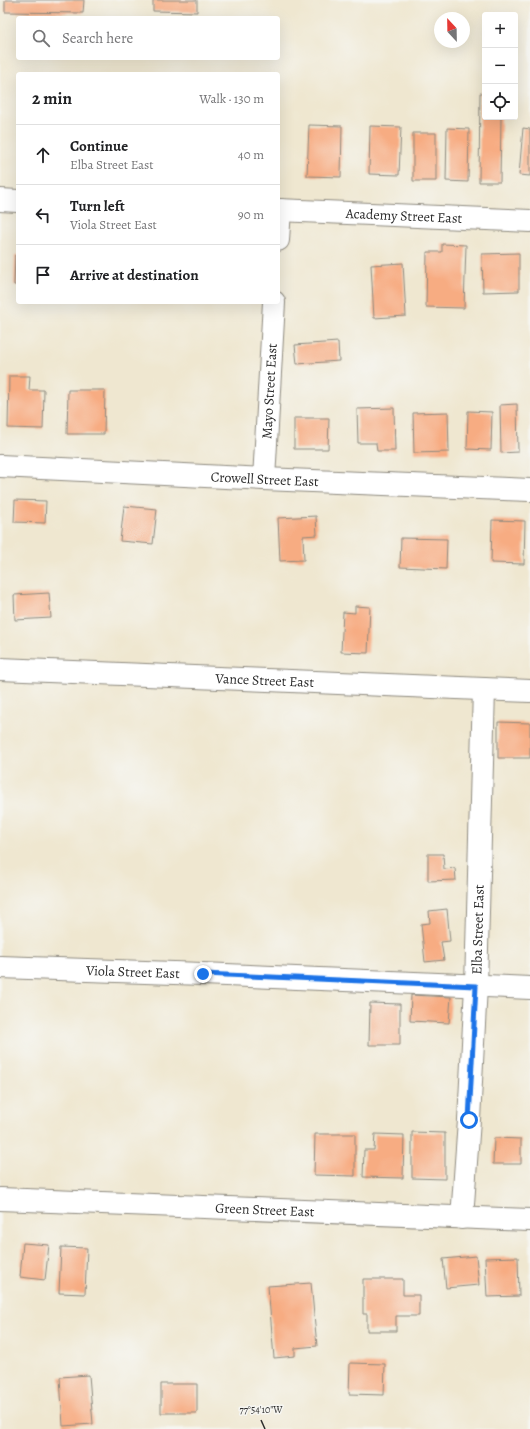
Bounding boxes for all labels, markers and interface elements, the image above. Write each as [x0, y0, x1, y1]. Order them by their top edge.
north arrow [434, 12, 470, 48]
map controls [482, 12, 518, 120]
button: + [482, 12, 518, 48]
search box [16, 16, 280, 60]
icon: search [30, 27, 52, 49]
text: Search here [62, 28, 133, 48]
button: − [482, 48, 518, 84]
button: locate [482, 84, 518, 120]
text: 2 min [32, 87, 72, 110]
text: Walk · 130 m [199, 90, 264, 107]
text: Continue [70, 136, 128, 156]
icon: ahead [32, 144, 54, 166]
text: 40 m [238, 146, 264, 163]
text: Elba Street East [70, 156, 154, 173]
text: Turn left [70, 196, 125, 216]
icon: left [32, 204, 54, 226]
street label: Academy Street East [344, 204, 463, 228]
text: 90 m [238, 206, 264, 223]
text: Viola Street East [70, 216, 157, 233]
icon: arrive [32, 264, 54, 286]
text: Arrive at destination [70, 265, 199, 285]
street label: Mayo Street East [257, 342, 282, 440]
street label: Crowell Street East [210, 467, 319, 491]
street label: Vance Street East [214, 669, 315, 692]
street label: Elba Street East [467, 884, 489, 975]
street label: Viola Street East [85, 961, 180, 983]
route end [194, 965, 212, 983]
route start [460, 1111, 478, 1129]
street label: Green Street East [215, 1199, 315, 1221]
text: 77°54'10"W [239, 1403, 283, 1416]

